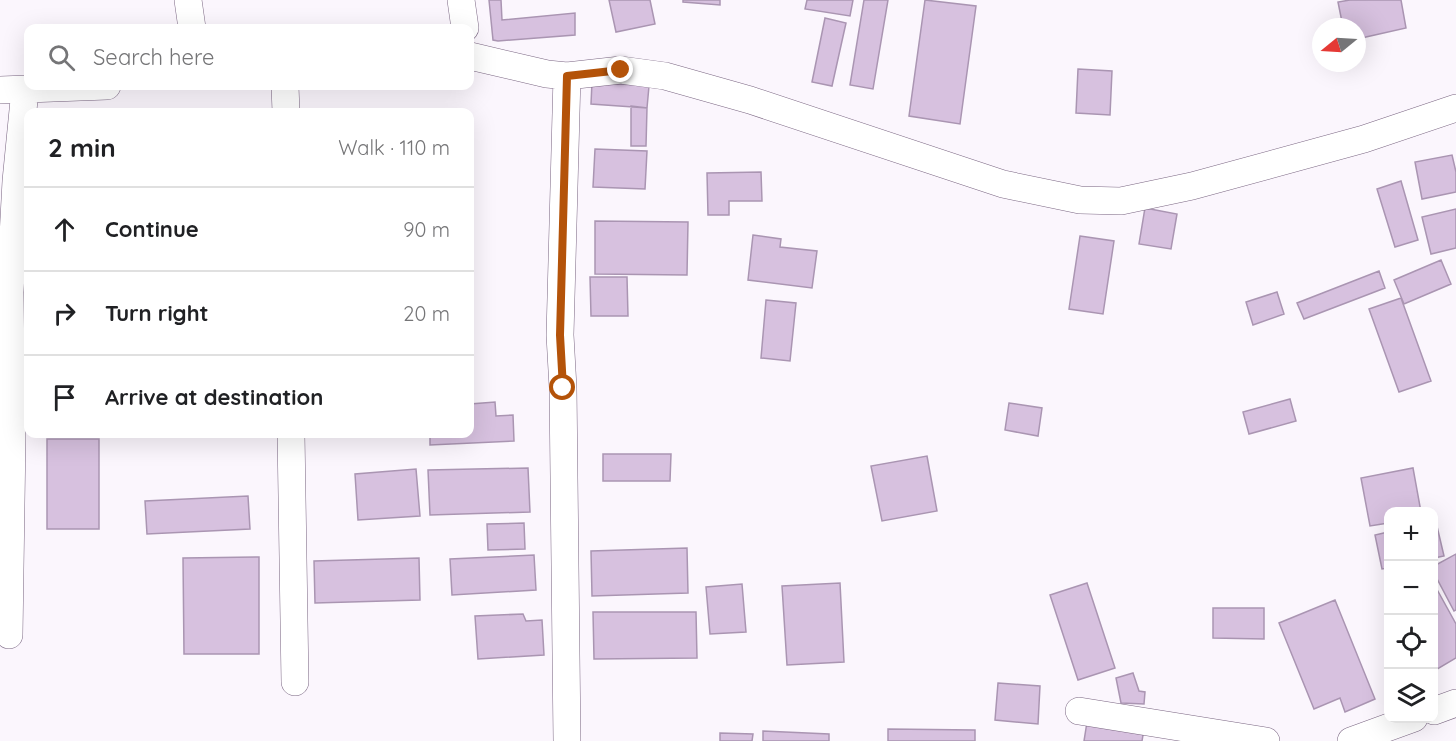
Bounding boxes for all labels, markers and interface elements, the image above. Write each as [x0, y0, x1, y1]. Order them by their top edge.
north arrow [1312, 18, 1366, 72]
search box [24, 24, 474, 90]
icon: search [45, 41, 78, 74]
text: Search here [93, 43, 214, 71]
route end [607, 56, 633, 82]
text: 2 min [48, 131, 116, 164]
text: Walk · 110 m [338, 135, 450, 160]
icon: ahead [48, 213, 81, 246]
text: Continue [105, 215, 199, 243]
text: 90 m [403, 217, 450, 242]
icon: right [48, 297, 81, 330]
text: Turn right [105, 299, 209, 327]
text: 20 m [403, 301, 450, 326]
route start [549, 374, 575, 400]
icon: arrive [48, 381, 81, 414]
text: Arrive at destination [105, 383, 323, 411]
map controls [1384, 507, 1438, 723]
button: + [1384, 507, 1438, 561]
button: − [1384, 561, 1438, 615]
button: locate [1384, 615, 1438, 669]
button: layers [1384, 669, 1438, 723]

